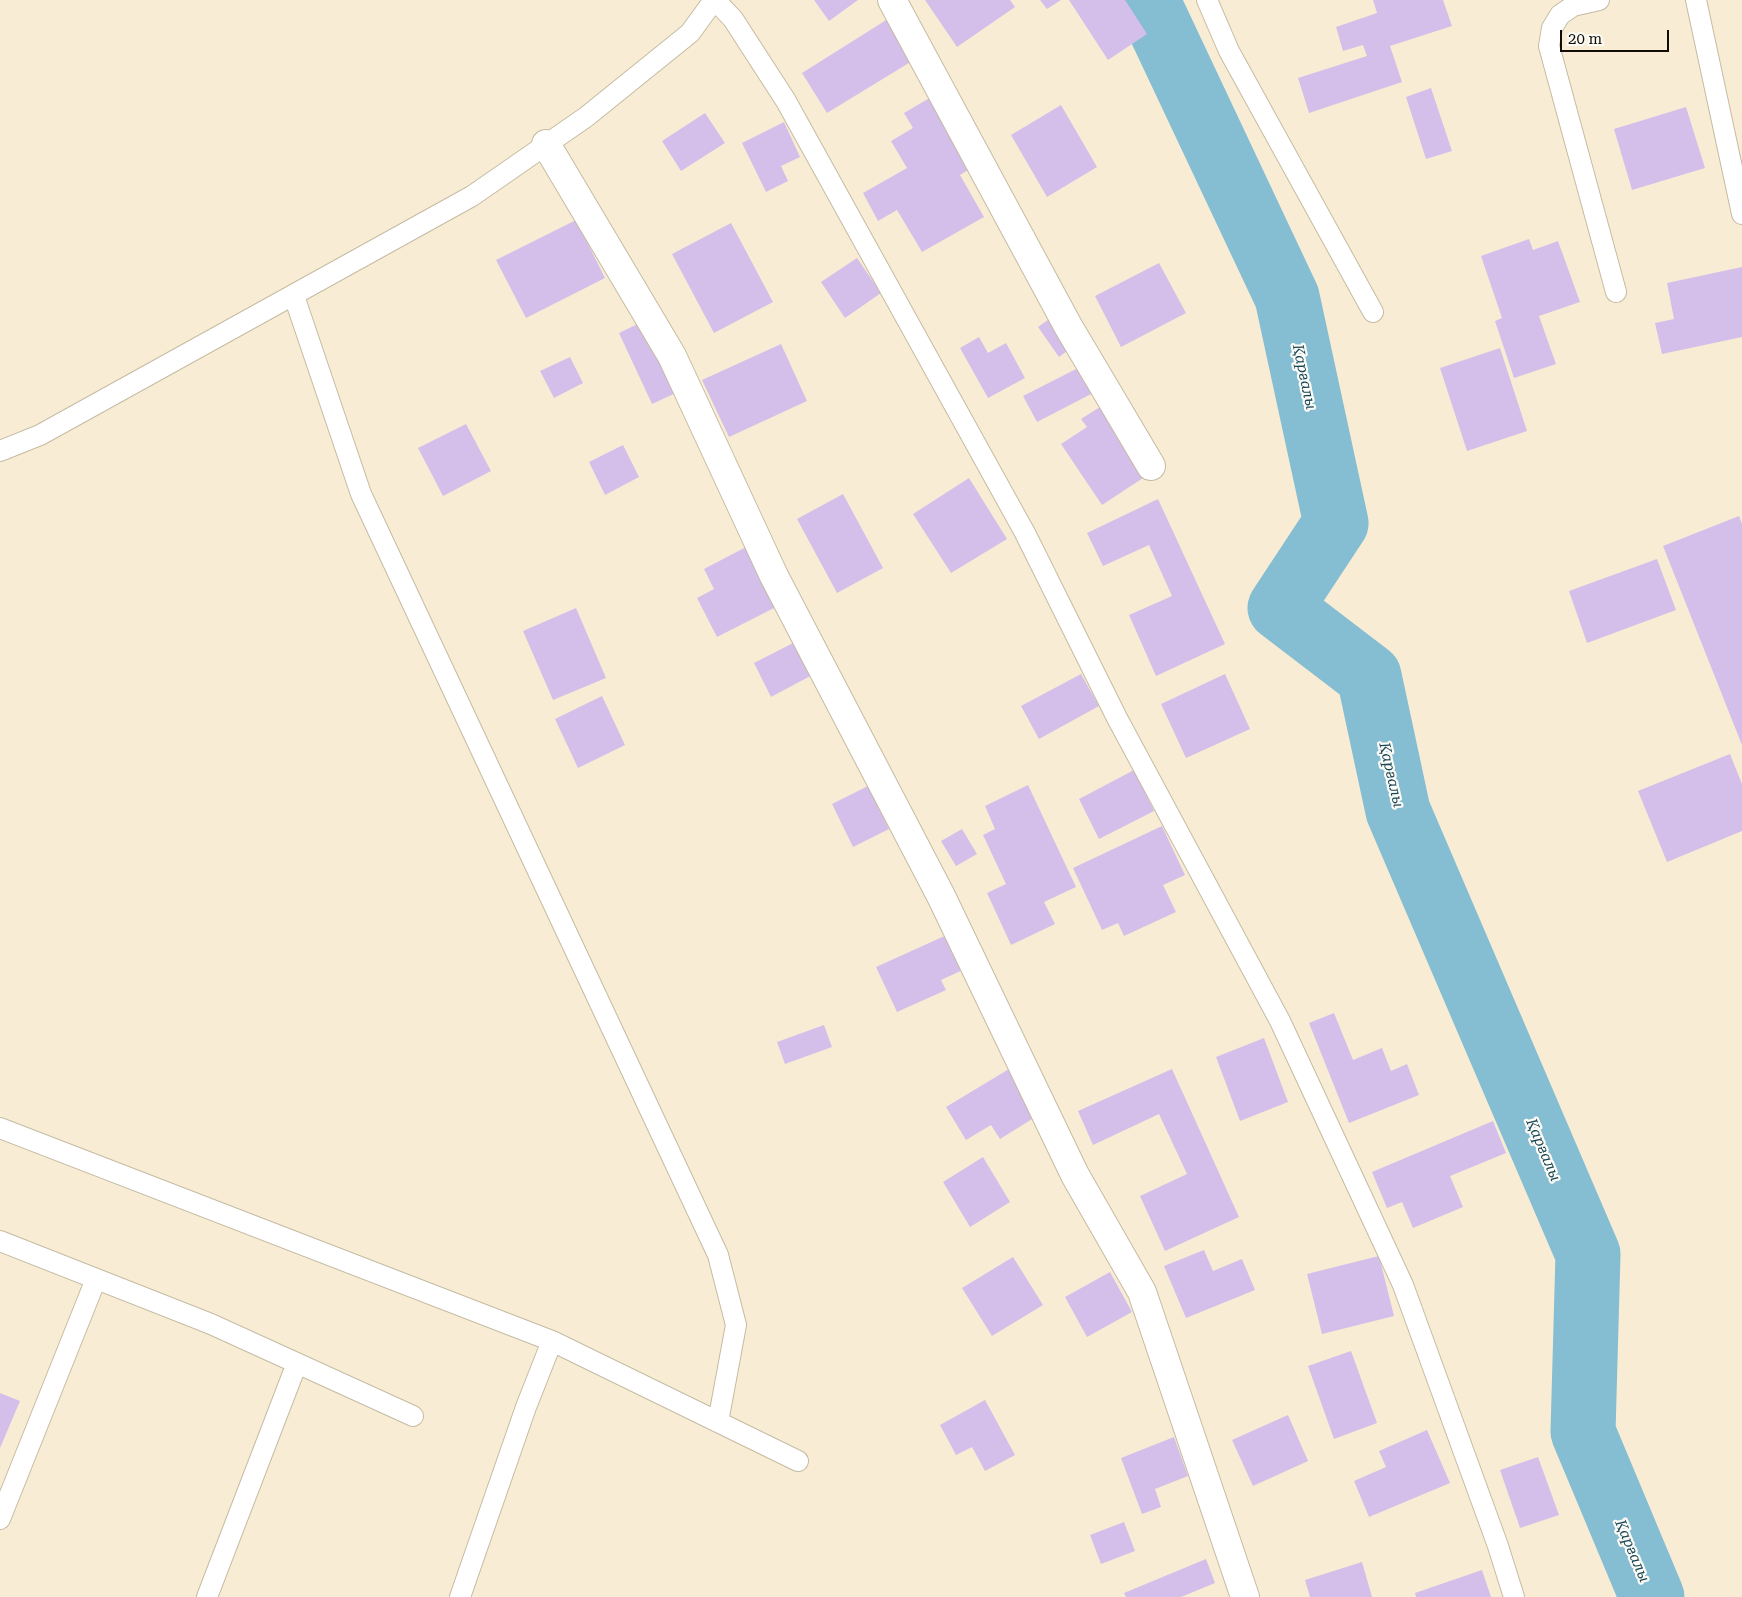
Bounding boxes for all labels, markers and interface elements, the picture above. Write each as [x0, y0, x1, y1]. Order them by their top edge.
scale bar [1562, 20, 1671, 52]
text: 20 m [1568, 30, 1602, 48]
water label: Қарғалы [1288, 343, 1320, 411]
water label: Қарғалы [1375, 741, 1407, 809]
water label: Қарғалы [1522, 1116, 1564, 1184]
water label: Қарғалы [1611, 1517, 1653, 1585]

